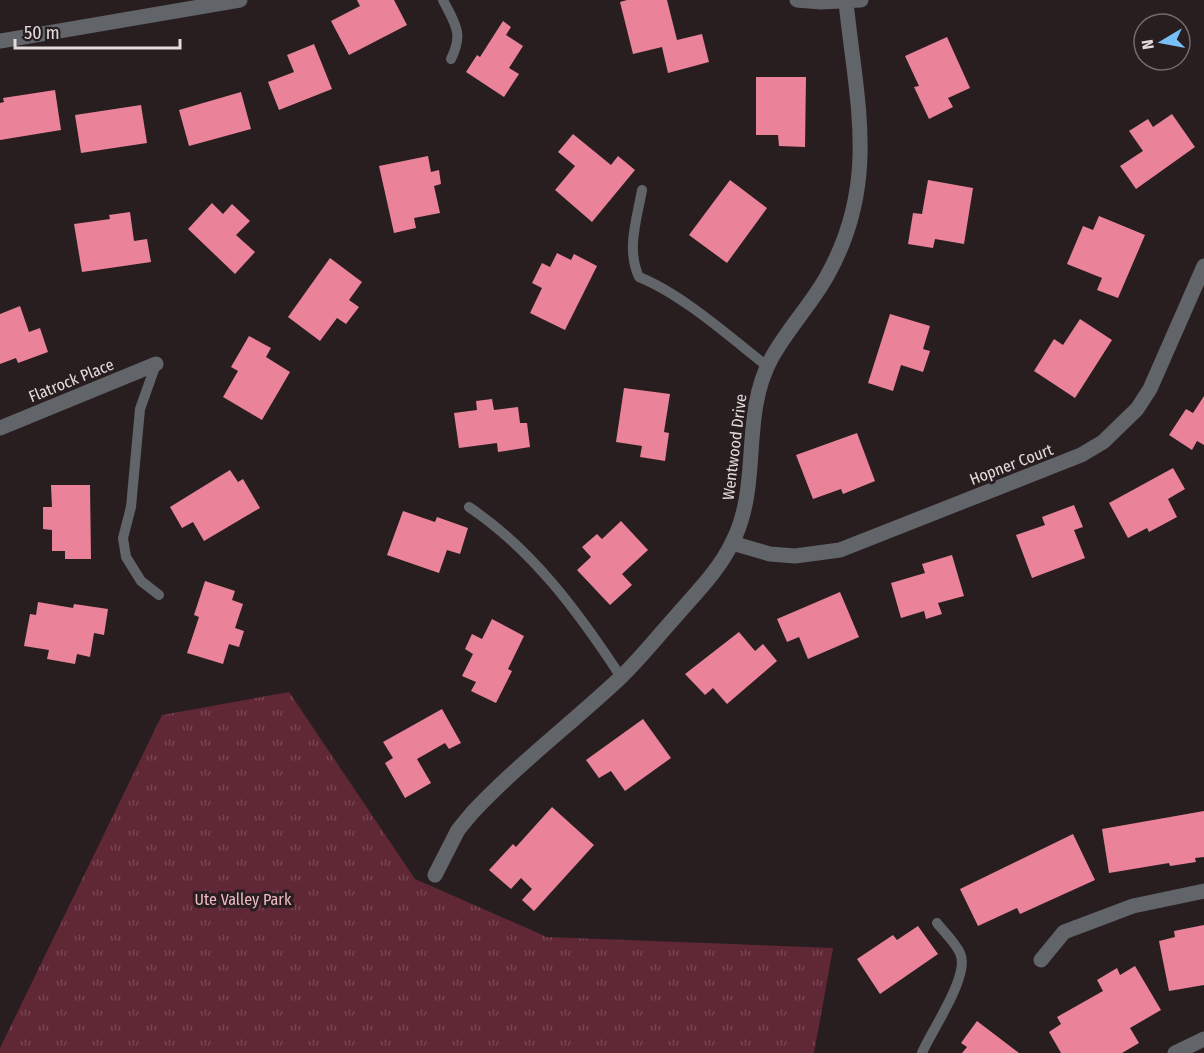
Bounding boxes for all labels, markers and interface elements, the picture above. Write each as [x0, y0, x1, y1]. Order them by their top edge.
scale bar [15, 12, 180, 50]
north arrow [1132, 12, 1192, 72]
text: 50 m [24, 22, 60, 44]
text: N [1138, 38, 1158, 51]
street label: Flatrock Place [26, 355, 117, 406]
street label: Wentwood Drive [719, 393, 750, 501]
street label: Hopner Court [967, 440, 1056, 489]
park label: Ute Valley Park [195, 890, 292, 909]

